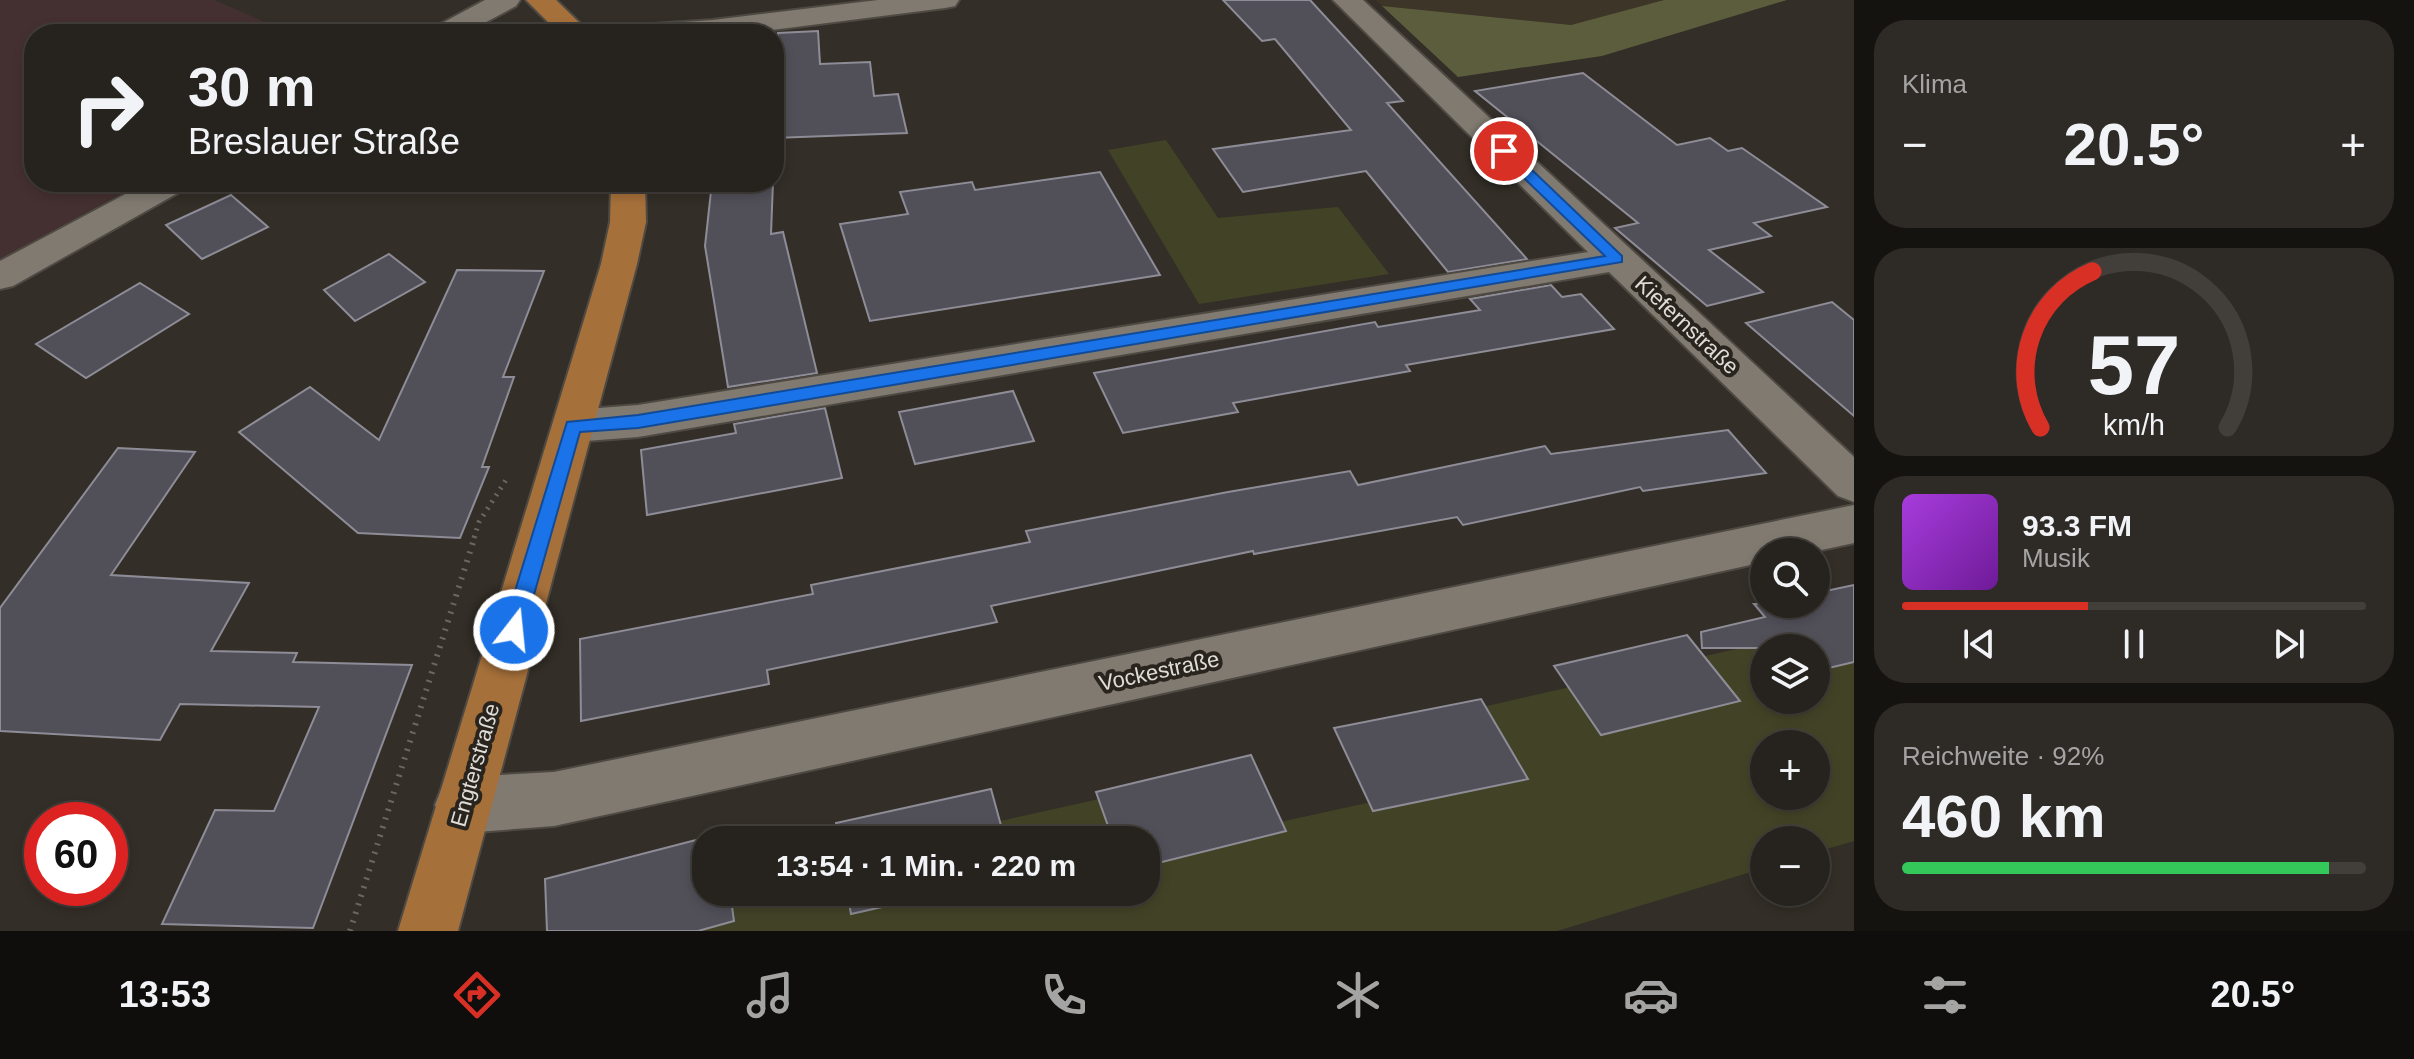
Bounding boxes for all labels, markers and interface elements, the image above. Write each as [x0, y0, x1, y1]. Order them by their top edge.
text: 30 m [188, 55, 316, 118]
icon: right [56, 56, 160, 160]
text: Klima [1902, 69, 1967, 99]
text: 20.5° [2064, 111, 2204, 178]
pin [1470, 117, 1538, 185]
text: − [1902, 120, 1928, 169]
text: + [2340, 120, 2366, 169]
text: Breslauer Straße [188, 121, 460, 162]
icon: arrive [1482, 129, 1526, 173]
street label: Kiefernstraße [1630, 271, 1744, 379]
text: 57 [2088, 318, 2180, 411]
text: km/h [2103, 409, 2165, 441]
text: 93.3 FM [2022, 509, 2132, 542]
map controls [1750, 538, 1830, 906]
button: search [1750, 538, 1830, 618]
text: Musik [2022, 543, 2090, 573]
position arrow [472, 588, 556, 672]
icon: previous [1957, 622, 2001, 666]
icon: pause [2112, 622, 2156, 666]
icon: next [2267, 622, 2311, 666]
button: layers [1750, 634, 1830, 714]
street label: Vockestraße [1097, 646, 1221, 696]
street label: Engterstraße [445, 700, 505, 830]
button: + [1750, 730, 1830, 810]
text: Reichweite · 92% [1902, 741, 2104, 771]
text: 460 km [1902, 783, 2106, 850]
speed limit sign: 60 [24, 802, 128, 906]
button: − [1750, 826, 1830, 906]
text: 13:54 · 1 Min. · 220 m [776, 849, 1076, 882]
icon: directions [449, 967, 505, 1023]
icon: music [742, 967, 798, 1023]
icon: phone [1036, 967, 1092, 1023]
icon: climate [1330, 967, 1386, 1023]
icon: car [1623, 967, 1679, 1023]
icon: filters [1917, 967, 1973, 1023]
text: 13:53 [119, 974, 211, 1015]
text: 20.5° [2211, 974, 2295, 1015]

